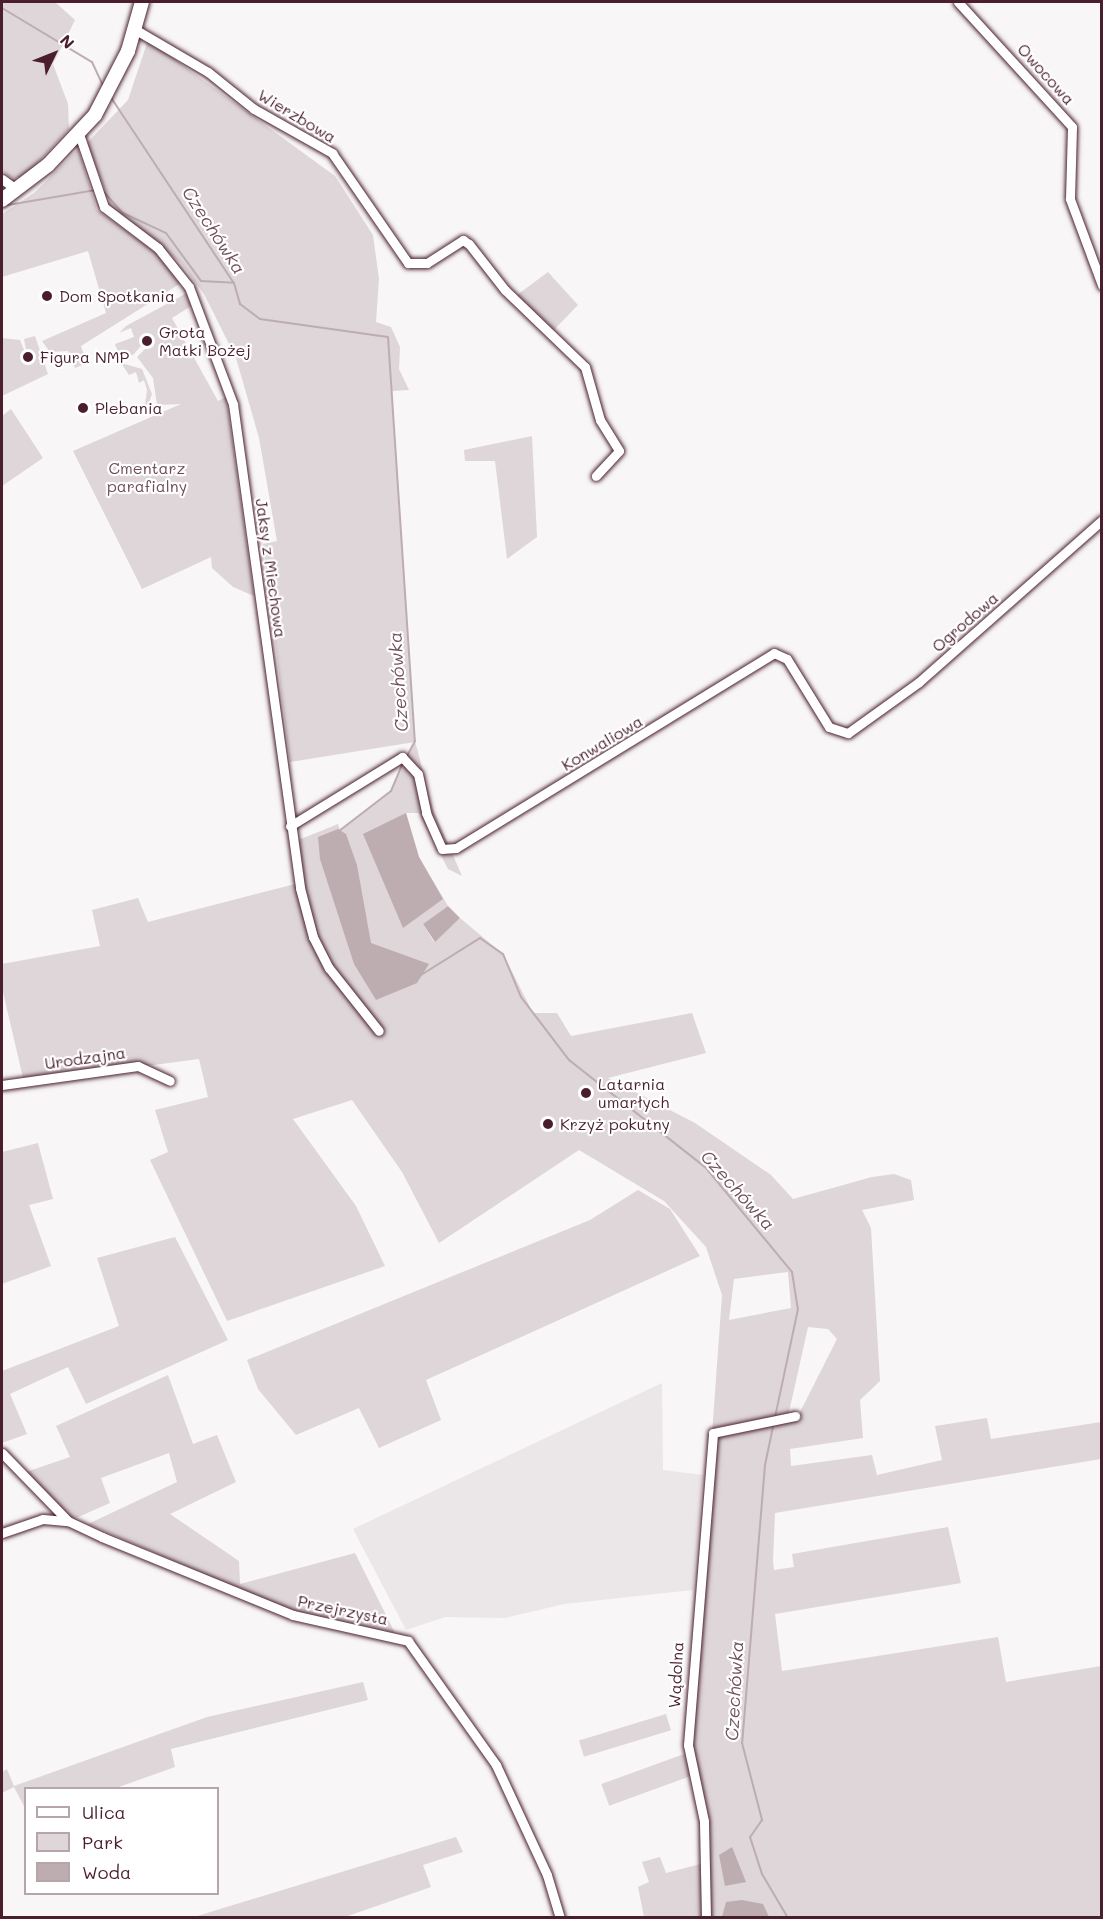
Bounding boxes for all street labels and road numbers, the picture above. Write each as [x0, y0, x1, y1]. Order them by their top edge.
street label: Owocowa [1013, 39, 1079, 109]
street label: Wierzbowa [254, 85, 340, 147]
street label: Jaksy z Miechowa [252, 497, 290, 639]
street label: Ogrodowa [928, 588, 1002, 656]
street label: Konwaliowa [558, 711, 646, 775]
street label: Urodzajna [43, 1043, 127, 1073]
street label: Przejrzysta [296, 1591, 390, 1629]
street label: Wądolna [665, 1641, 687, 1709]

